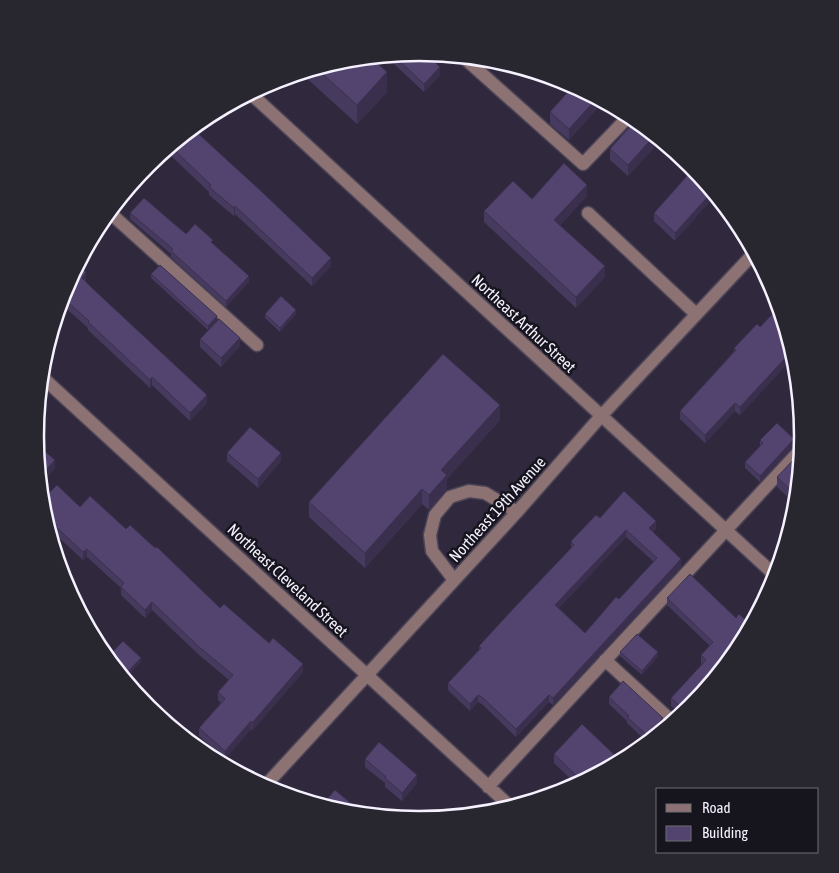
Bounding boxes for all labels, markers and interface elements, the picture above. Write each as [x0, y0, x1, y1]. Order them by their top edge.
street label: Northeast Arthur Street [468, 270, 580, 376]
street label: Northeast 19th Avenue [445, 453, 549, 565]
street label: Northeast Cleveland Street [224, 520, 352, 641]
legend [656, 788, 819, 853]
text: Road [702, 799, 731, 816]
text: Building [702, 824, 748, 841]

